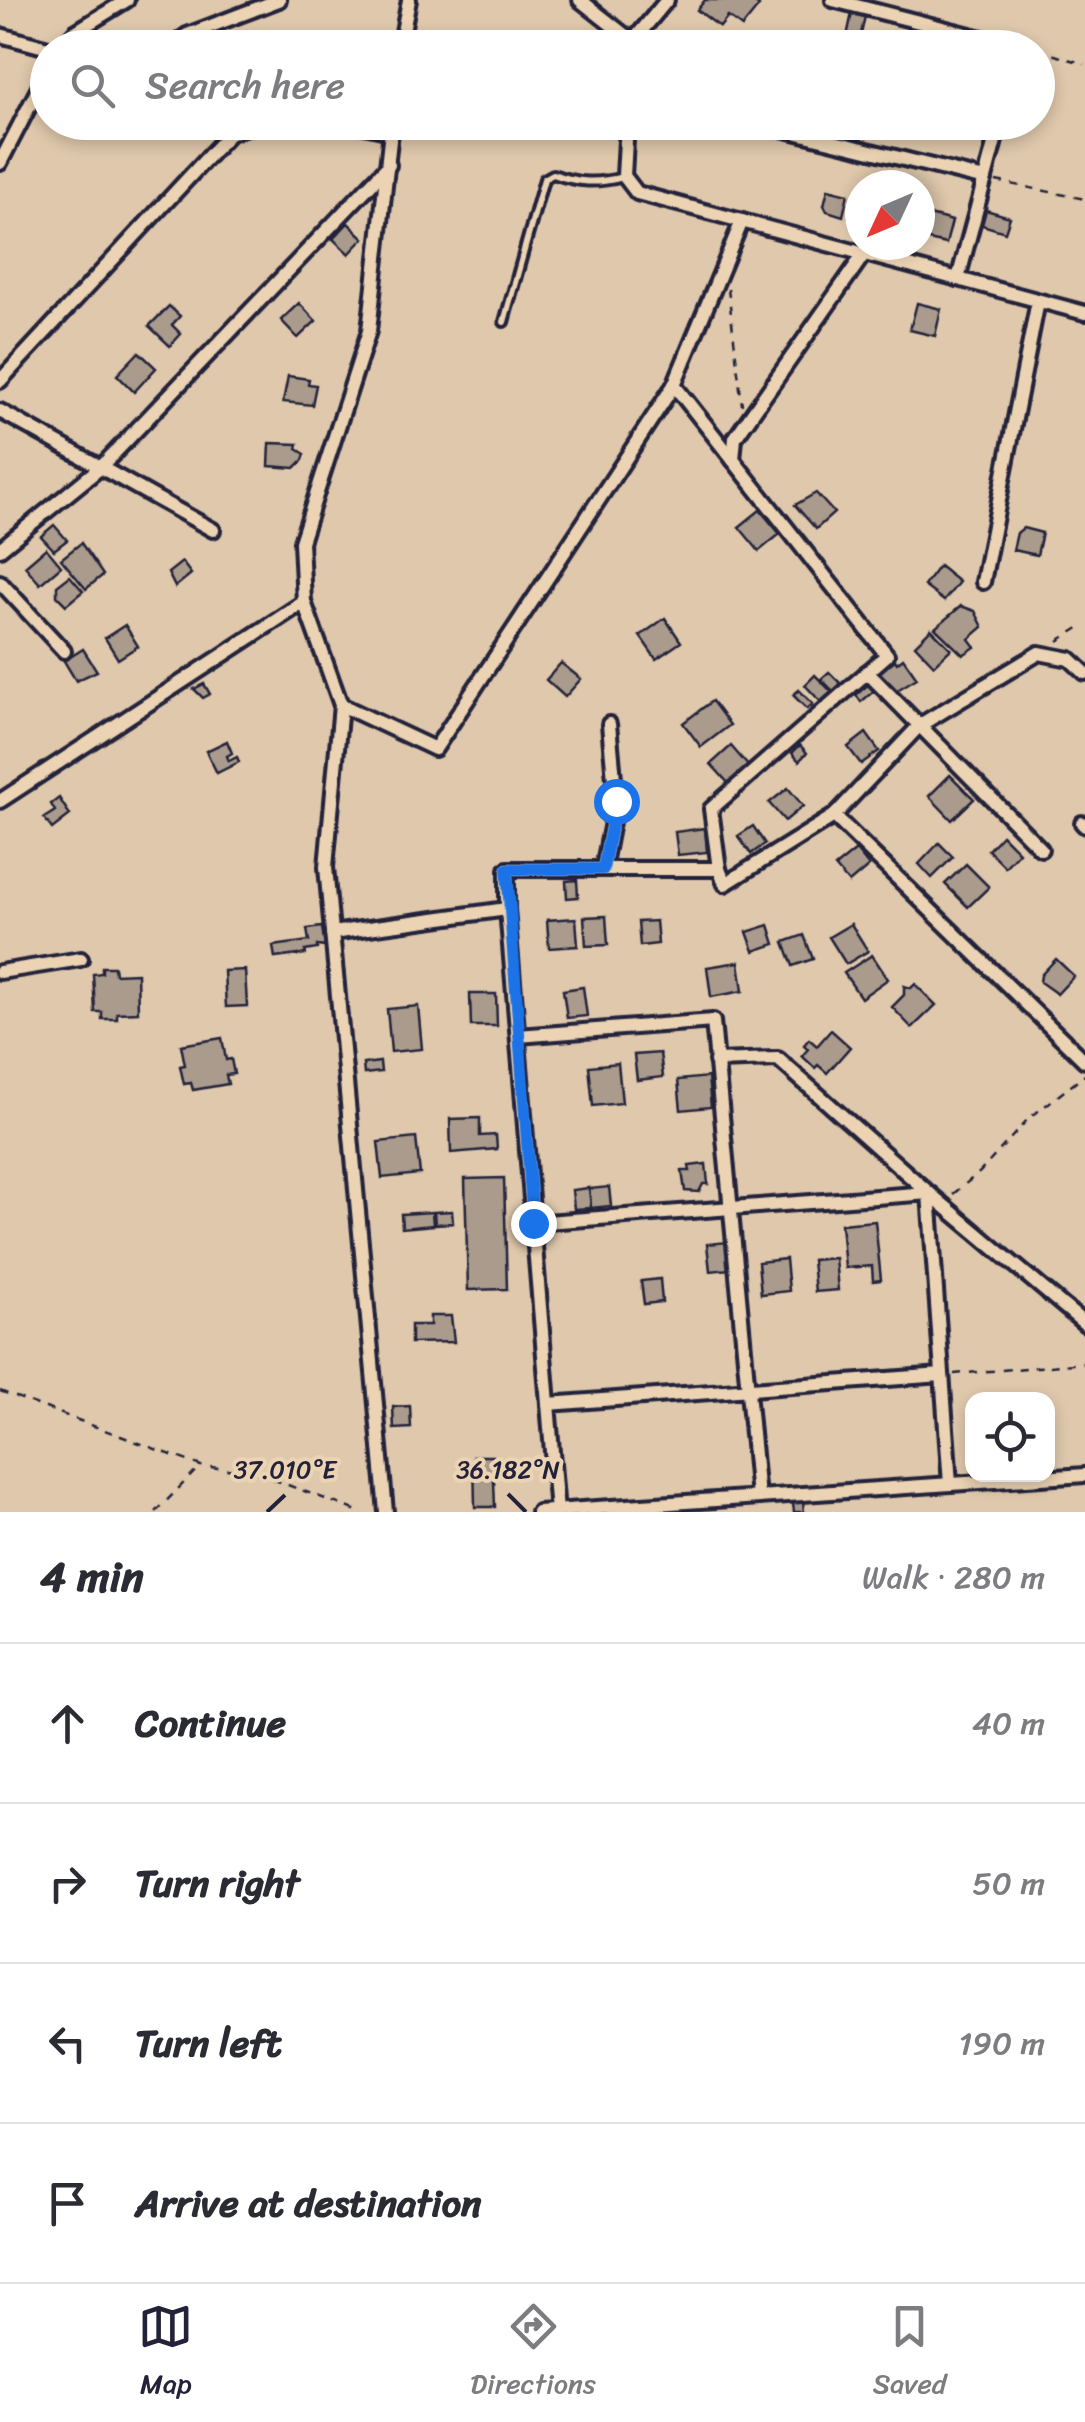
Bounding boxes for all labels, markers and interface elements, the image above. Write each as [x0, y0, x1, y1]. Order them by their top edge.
search box [30, 30, 1055, 140]
text: Search here [145, 52, 345, 119]
icon: search [65, 58, 120, 113]
north arrow [845, 170, 935, 260]
route start [594, 779, 640, 825]
route end [511, 1201, 557, 1247]
map controls [965, 1392, 1055, 1482]
button: locate [965, 1392, 1055, 1482]
text: 37.010°E [234, 1447, 338, 1492]
text: 36.182°N [456, 1447, 561, 1492]
text: 4 min [40, 1540, 144, 1614]
text: Walk · 280 m [862, 1549, 1045, 1606]
text: Continue [135, 1690, 286, 1757]
text: 40 m [972, 1695, 1045, 1752]
icon: ahead [40, 1696, 95, 1751]
text: Turn right [135, 1850, 300, 1917]
text: 50 m [972, 1855, 1045, 1912]
icon: right [40, 1856, 95, 1911]
text: Turn left [135, 2010, 281, 2077]
text: 190 m [959, 2015, 1045, 2072]
icon: left [40, 2016, 95, 2071]
text: Arrive at destination [135, 2170, 482, 2237]
icon: arrive [40, 2176, 95, 2231]
tab: Map [138, 2299, 193, 2408]
tab: Directions [470, 2299, 596, 2408]
tab: Saved [873, 2299, 947, 2408]

